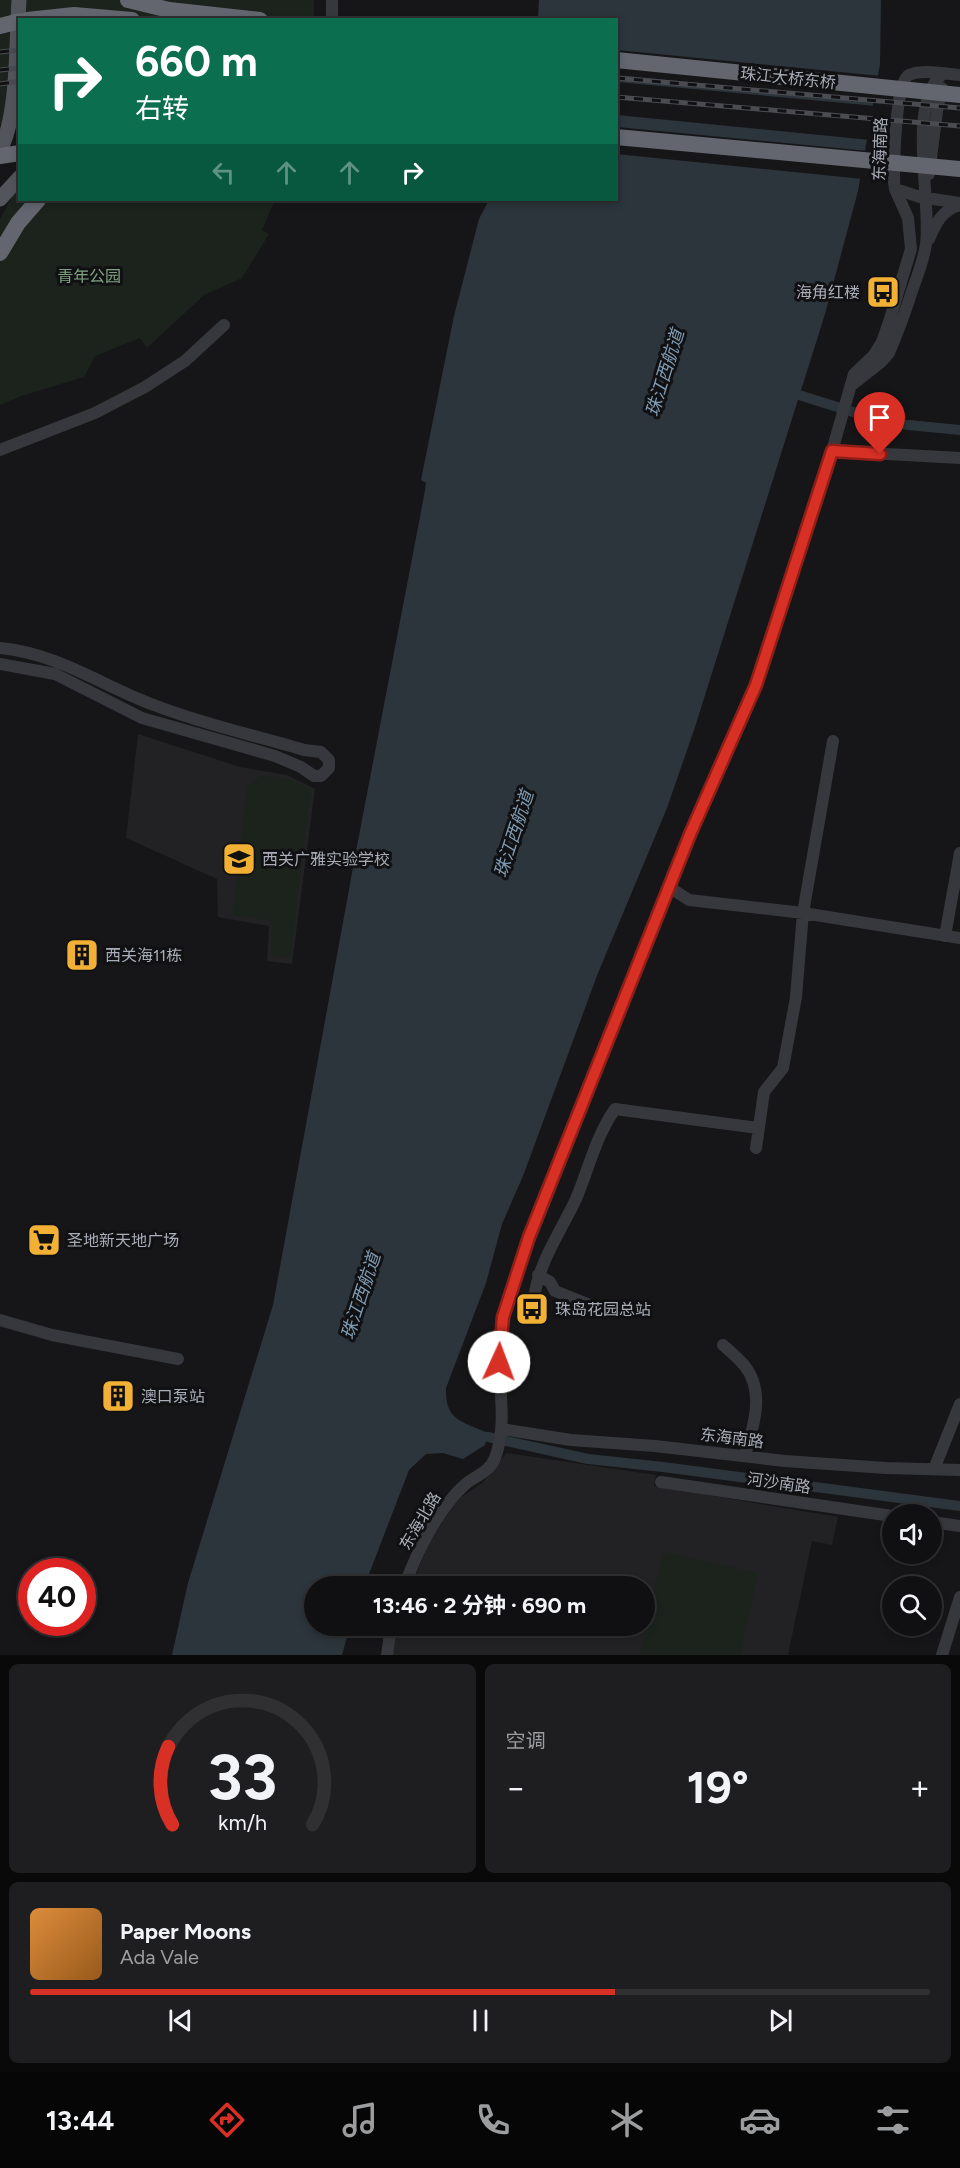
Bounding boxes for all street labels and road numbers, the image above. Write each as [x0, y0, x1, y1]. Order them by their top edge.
street label: 珠江大桥东桥 [739, 64, 837, 92]
street label: 东海南路 [869, 117, 891, 181]
street label: 东海南路 [699, 1425, 765, 1451]
street label: 河沙南路 [746, 1469, 812, 1497]
street label: 东海北路 [395, 1489, 445, 1553]

